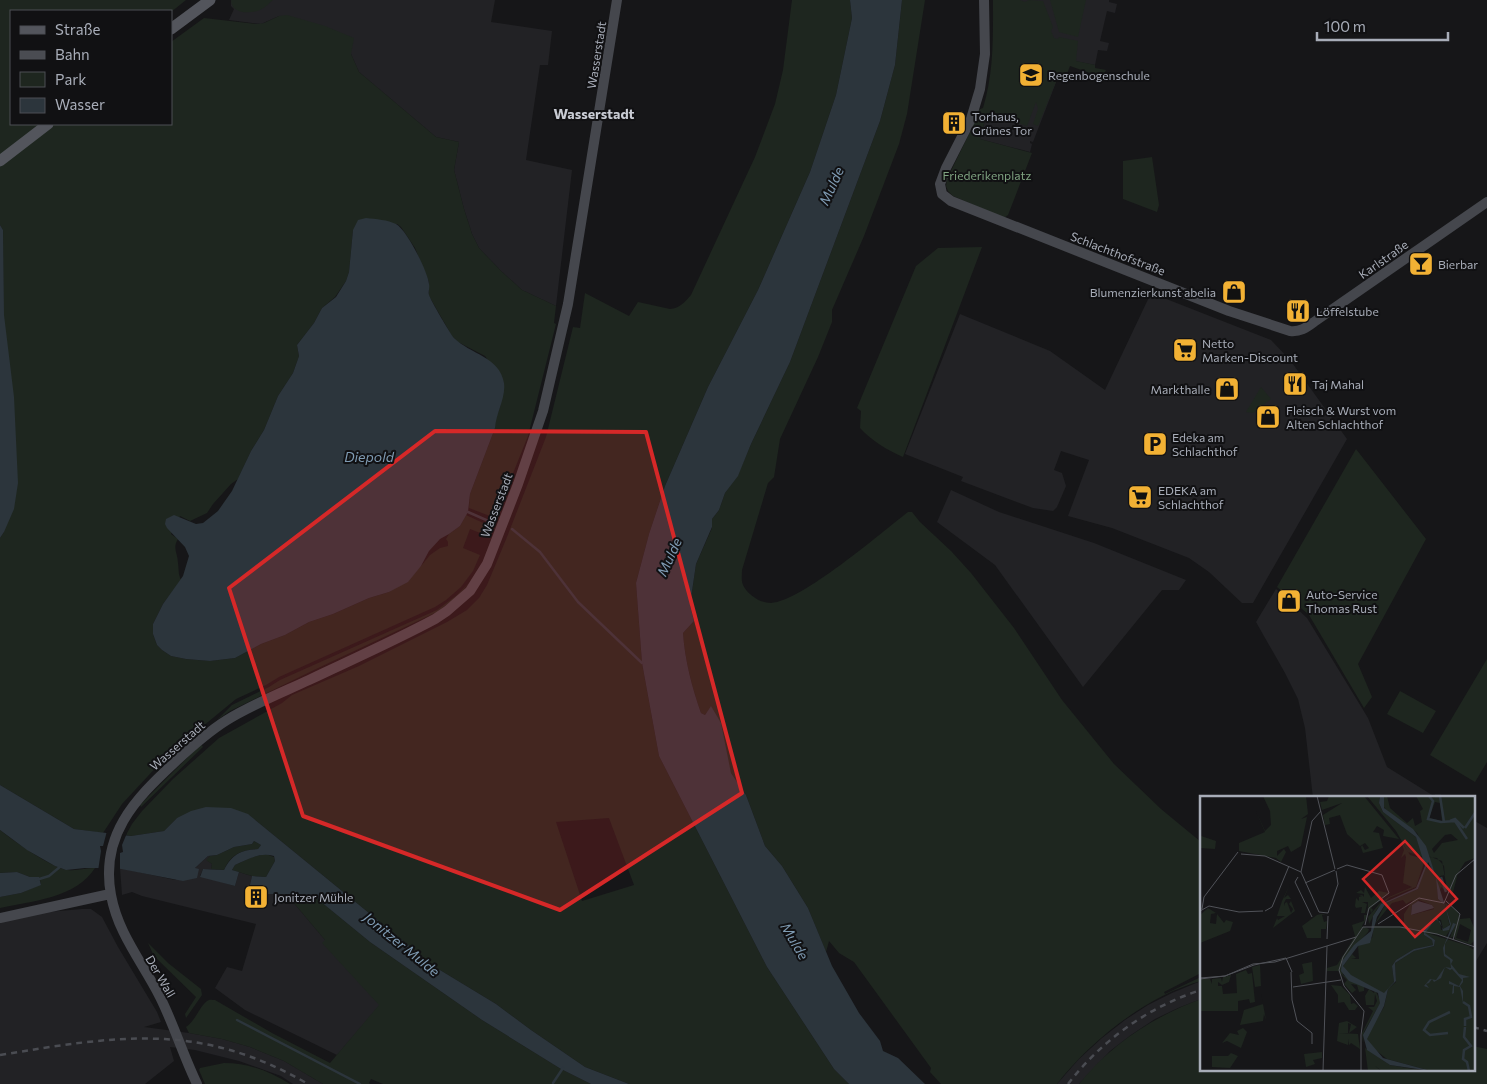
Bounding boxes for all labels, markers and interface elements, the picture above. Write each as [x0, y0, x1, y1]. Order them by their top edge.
legend [10, 10, 172, 125]
scale bar [1317, 10, 1448, 42]
text: 100 m [1324, 17, 1366, 35]
text: Straße [55, 20, 101, 38]
street label: Wasserstadt [584, 20, 608, 90]
text: Bahn [55, 45, 90, 63]
school or university icon: Regenbogenschule [1018, 62, 1044, 88]
place label: Regenbogenschule [1048, 68, 1150, 82]
text: Park [55, 70, 86, 88]
text: Wasser [55, 95, 105, 113]
district label: Wasserstadt [553, 105, 635, 122]
place label: Torhaus, Grünes Tor [972, 109, 1032, 137]
building icon: Torhaus, Grünes Tor [941, 110, 967, 136]
water label: Mulde [815, 164, 847, 208]
park label: Friederikenplatz [943, 168, 1031, 182]
street label: Schlachthofstraße [1069, 228, 1167, 278]
street label: Karlstraße [1356, 237, 1410, 281]
bar icon: Bierbar [1408, 251, 1434, 277]
place label: Bierbar [1438, 257, 1478, 271]
shop icon: Blumenzierkunst abelia [1221, 279, 1247, 305]
place label: Blumenzierkunst abelia [1090, 285, 1216, 299]
restaurant icon: Löffelstube [1285, 298, 1311, 324]
place label: Löffelstube [1316, 304, 1379, 318]
place label: Netto Marken-Discount [1202, 336, 1298, 364]
supermarket icon: Netto Marken-Discount [1172, 337, 1198, 363]
restaurant icon: Taj Mahal [1282, 371, 1308, 397]
shop icon: Markthalle [1214, 376, 1240, 402]
place label: Taj Mahal [1312, 377, 1364, 391]
place label: Markthalle [1151, 382, 1210, 396]
place label: Fleisch & Wurst vom Alten Schlachthof [1286, 403, 1396, 431]
shop icon: Fleisch & Wurst vom Alten Schlachthof [1255, 404, 1281, 430]
place label: Edeka am Schlachthof [1172, 430, 1238, 458]
parking icon: Edeka am Schlachthof [1142, 431, 1168, 457]
water label: Diepold [344, 448, 395, 465]
street label: Wasserstadt [477, 471, 515, 539]
place label: EDEKA am Schlachthof [1158, 483, 1224, 511]
supermarket icon: EDEKA am Schlachthof [1127, 484, 1153, 510]
water label: Mulde [653, 535, 685, 579]
place label: Auto-Service Thomas Rust [1306, 587, 1378, 615]
shop icon: Auto-Service Thomas Rust [1276, 588, 1302, 614]
street label: Wasserstadt [147, 717, 207, 773]
inset map [1200, 796, 1474, 1072]
building icon: Jonitzer Mühle [243, 884, 269, 910]
place label: Jonitzer Mühle [274, 890, 353, 905]
water label: Jonitzer Mulde [359, 907, 444, 980]
water label: Mulde [777, 919, 813, 963]
street label: Der Wall [143, 952, 179, 1000]

